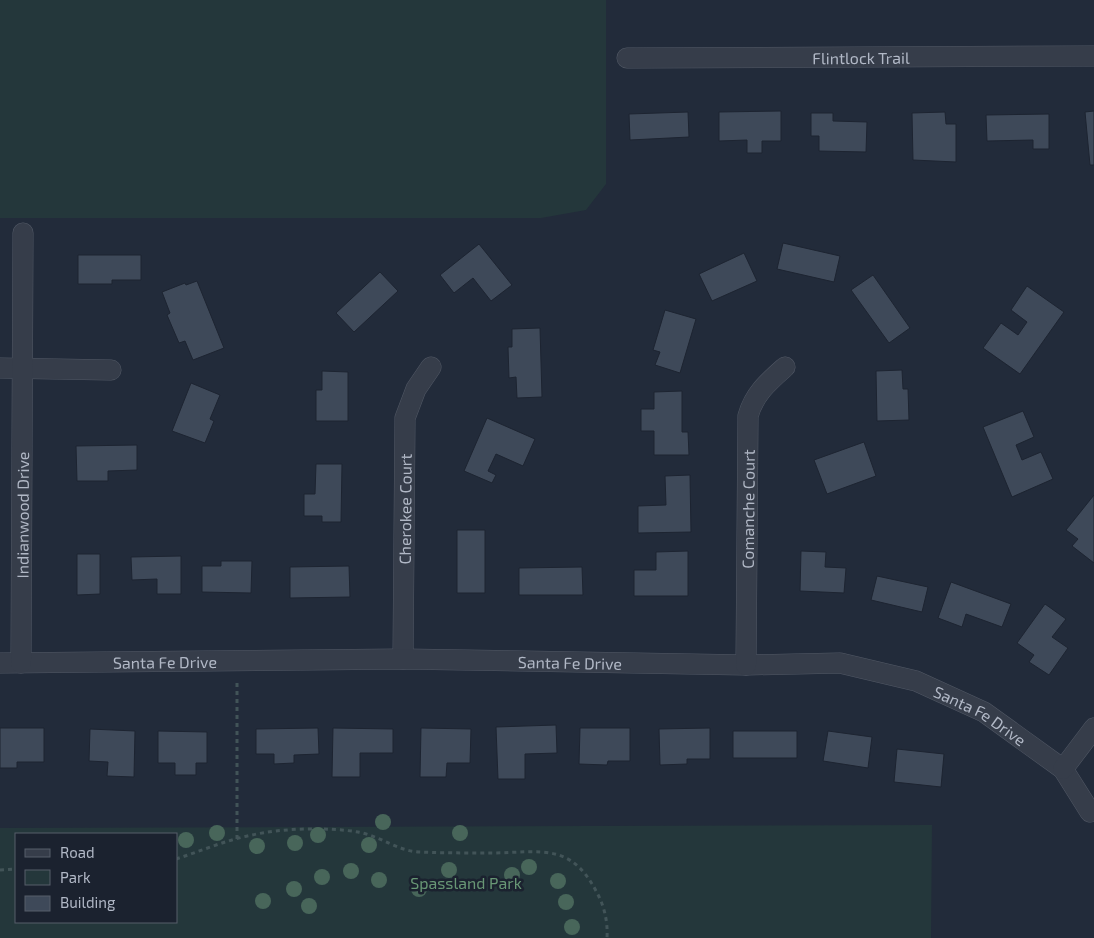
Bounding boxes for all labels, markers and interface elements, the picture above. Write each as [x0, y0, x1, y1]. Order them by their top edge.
street label: Flintlock Trail [812, 47, 910, 67]
street label: Comanche Court [737, 449, 757, 569]
street label: Indianwood Drive [12, 452, 31, 578]
street label: Cherokee Court [394, 453, 414, 565]
street label: Santa Fe Drive [113, 651, 217, 671]
street label: Santa Fe Drive [518, 652, 622, 672]
street label: Santa Fe Drive [931, 681, 1030, 749]
legend [15, 833, 178, 923]
text: Road [60, 843, 95, 861]
text: Park [60, 868, 91, 886]
park label: Spassland Park [410, 873, 522, 892]
text: Building [60, 893, 116, 911]

